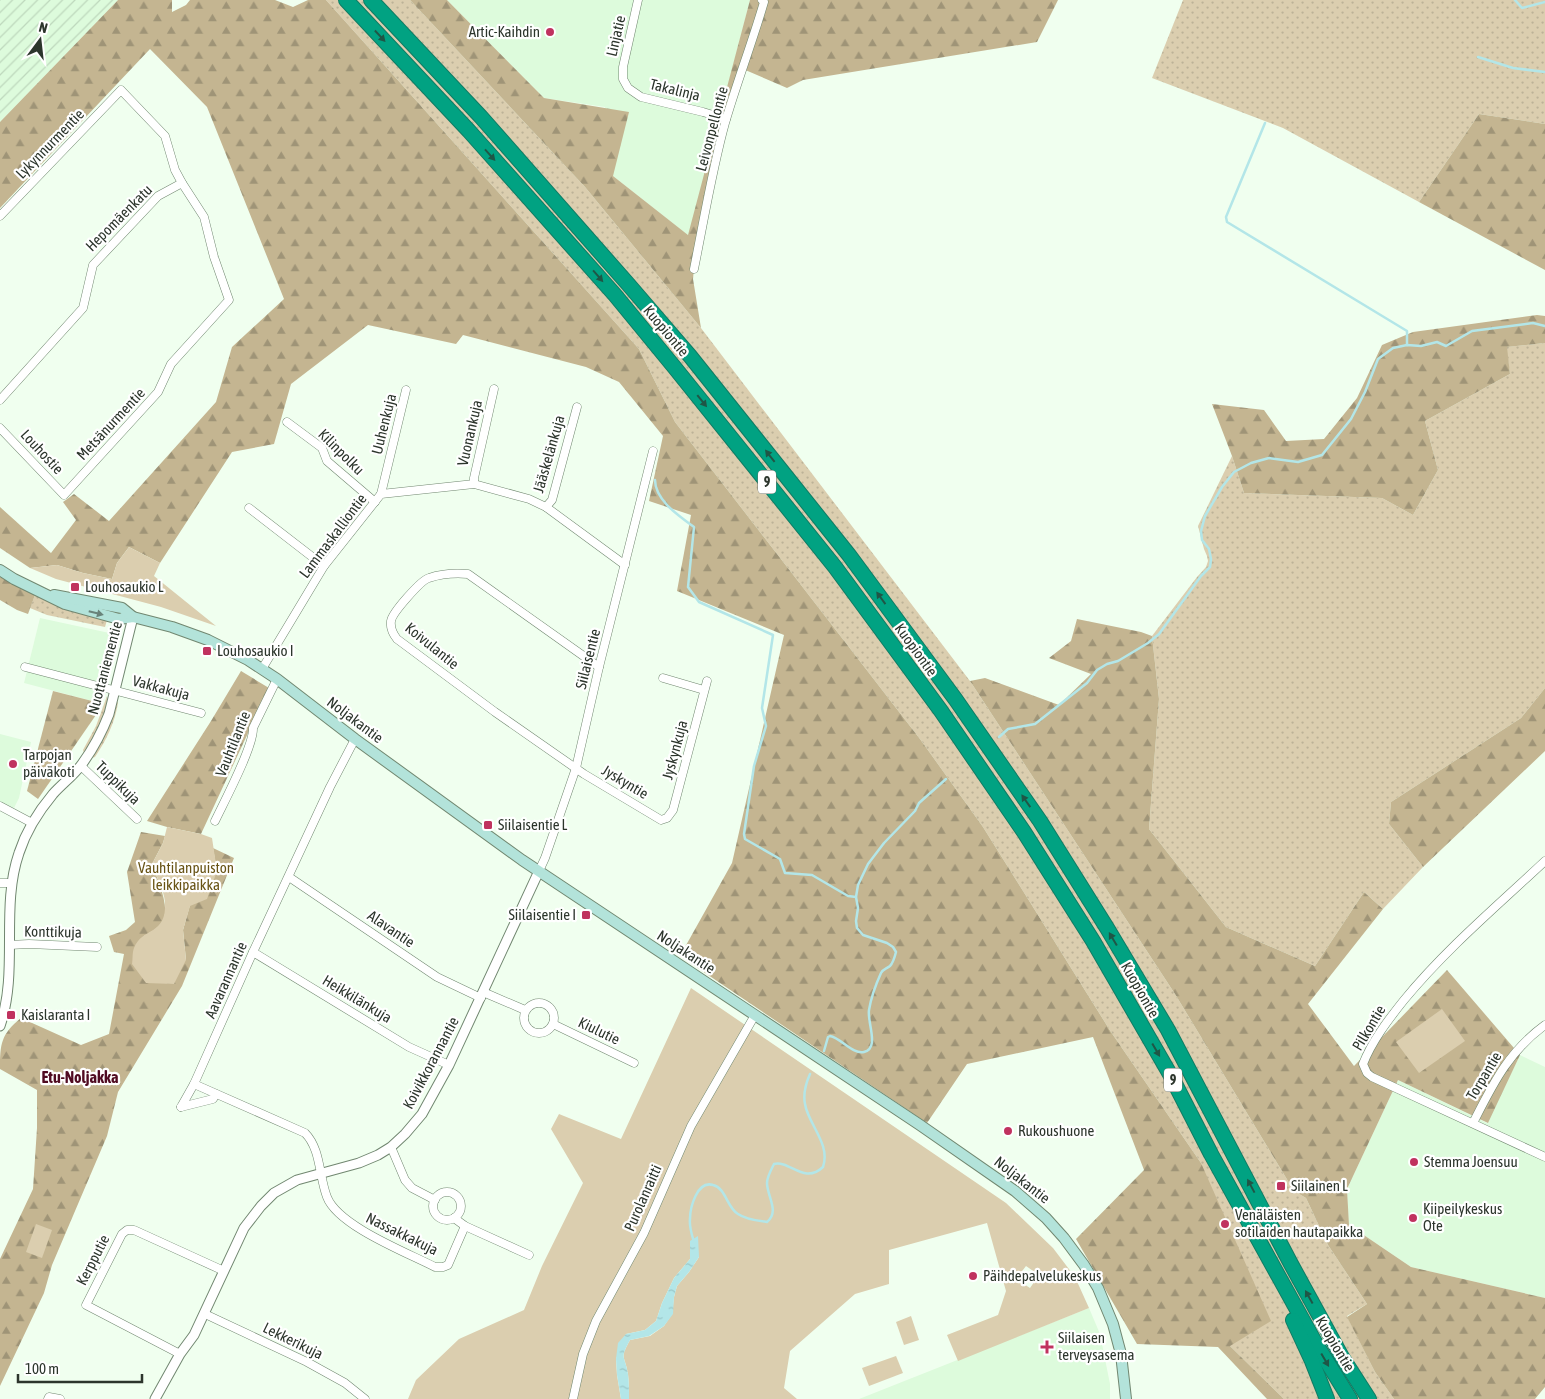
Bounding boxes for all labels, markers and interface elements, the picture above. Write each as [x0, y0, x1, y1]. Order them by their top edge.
street label: Linjatie [603, 14, 629, 58]
north arrow [15, 15, 65, 65]
text: N [37, 19, 49, 36]
place label: Artic-Kaihdin [469, 23, 540, 40]
marker: Artic-Kaihdin [544, 26, 556, 38]
one-way arrow [374, 29, 386, 41]
street label: Takalinja [648, 75, 702, 104]
street label: Leivonpellontie [692, 84, 731, 173]
street label: Lykynnurmentie [12, 105, 87, 182]
one-way arrow [484, 148, 496, 160]
street label: Hepomäenkatu [82, 181, 155, 254]
one-way arrow [592, 270, 604, 282]
street label: Kuopiontie [640, 302, 693, 360]
street label: Metsänurmentie [73, 384, 148, 463]
street label: Uuhenkuja [368, 392, 399, 456]
one-way arrow [697, 394, 708, 407]
street label: Vuonankuja [454, 398, 485, 468]
street label: Jääskelänkuja [529, 413, 568, 494]
street label: Kilinpolku [315, 425, 368, 478]
street label: Louhostie [18, 426, 67, 477]
one-way arrow [765, 450, 776, 463]
road number: 9 [758, 471, 776, 494]
street label: Lammaskalliontie [296, 490, 370, 581]
place label: Louhosaukio L [85, 578, 164, 595]
marker: Louhosaukio L [69, 581, 81, 593]
one-way arrow [876, 591, 886, 605]
one-way arrow [89, 609, 104, 617]
street label: Nuottaniementie [84, 619, 125, 716]
street label: Koivulantie [402, 619, 463, 672]
street label: Kuopiontie [892, 620, 941, 680]
street label: Siilaisentie [572, 627, 603, 691]
place label: Louhosaukio I [217, 642, 293, 659]
marker: Louhosaukio I [201, 645, 213, 657]
street label: Vakkakuja [131, 672, 192, 703]
street label: Noljakantie [324, 693, 387, 746]
street label: Vauhtilantie [212, 708, 253, 779]
street label: Jyskynkuja [658, 718, 691, 781]
place label: Tarpojan päiväkoti [23, 746, 75, 780]
street label: Tuppikuja [93, 757, 144, 808]
marker: Tarpojan päiväkoti [7, 758, 19, 770]
street label: Jyskyntie [599, 761, 652, 802]
one-way arrow [1021, 794, 1031, 808]
place label: Siilaisentie L [498, 816, 568, 833]
marker: Siilaisentie L [482, 819, 494, 831]
park label: Vauhtilanpuiston leikkipaikka [138, 859, 234, 893]
place label: Siilaisentie I [509, 906, 576, 923]
street label: Alavantie [364, 907, 418, 951]
marker: Siilaisentie I [580, 909, 592, 921]
street label: Konttikuja [24, 922, 82, 941]
street label: Noljakantie [654, 927, 719, 977]
one-way arrow [1109, 932, 1118, 945]
street label: Aavarannantie [201, 939, 250, 1021]
street label: Kuopiontie [1118, 959, 1163, 1021]
street label: Heikkilänkuja [320, 971, 395, 1026]
street label: Pilkontie [1348, 1002, 1389, 1053]
place label: Kaislaranta I [21, 1006, 90, 1023]
marker: Kaislaranta I [5, 1009, 17, 1021]
street label: Kiulutie [576, 1013, 623, 1048]
street label: Koivikkorannantie [399, 1014, 462, 1112]
one-way arrow [1152, 1042, 1160, 1057]
street label: Torpantie [1463, 1048, 1505, 1103]
district label: Etu-Noljakka [42, 1068, 119, 1086]
road number: 9 [1164, 1068, 1182, 1092]
place label: Rukoushuone [1018, 1122, 1094, 1139]
marker: Rukoushuone [1002, 1125, 1014, 1137]
street label: Noljakantie [991, 1153, 1054, 1207]
place label: Stemma Joensuu [1424, 1153, 1518, 1170]
marker: Stemma Joensuu [1408, 1156, 1420, 1168]
street label: Purolanraitti [620, 1162, 665, 1234]
place label: Siilainen L [1291, 1177, 1348, 1194]
one-way arrow [1246, 1180, 1255, 1193]
marker: Siilainen L [1275, 1180, 1287, 1192]
place label: Kiipeilykeskus Ote [1423, 1200, 1502, 1234]
place label: Venäläisten sotilaiden hautapaikka [1235, 1206, 1363, 1240]
street label: Nassakkakuja [364, 1209, 441, 1258]
marker: Kiipeilykeskus Ote [1407, 1212, 1419, 1224]
marker: Venäläisten sotilaiden hautapaikka [1219, 1218, 1231, 1230]
street label: Kerpputie [73, 1232, 113, 1288]
place label: Päihdepalvelukeskus [983, 1267, 1101, 1284]
marker: Päihdepalvelukeskus [967, 1270, 979, 1282]
one-way arrow [1305, 1289, 1313, 1304]
street label: Kuopiontie [1312, 1313, 1359, 1374]
street label: Lekkerikuja [261, 1319, 326, 1362]
place label: Siilaisen terveysasema [1058, 1329, 1134, 1363]
marker: Siilaisen terveysasema [1040, 1340, 1054, 1354]
scale bar [18, 1352, 141, 1384]
one-way arrow [1320, 1353, 1329, 1366]
text: 100 m [25, 1360, 59, 1377]

